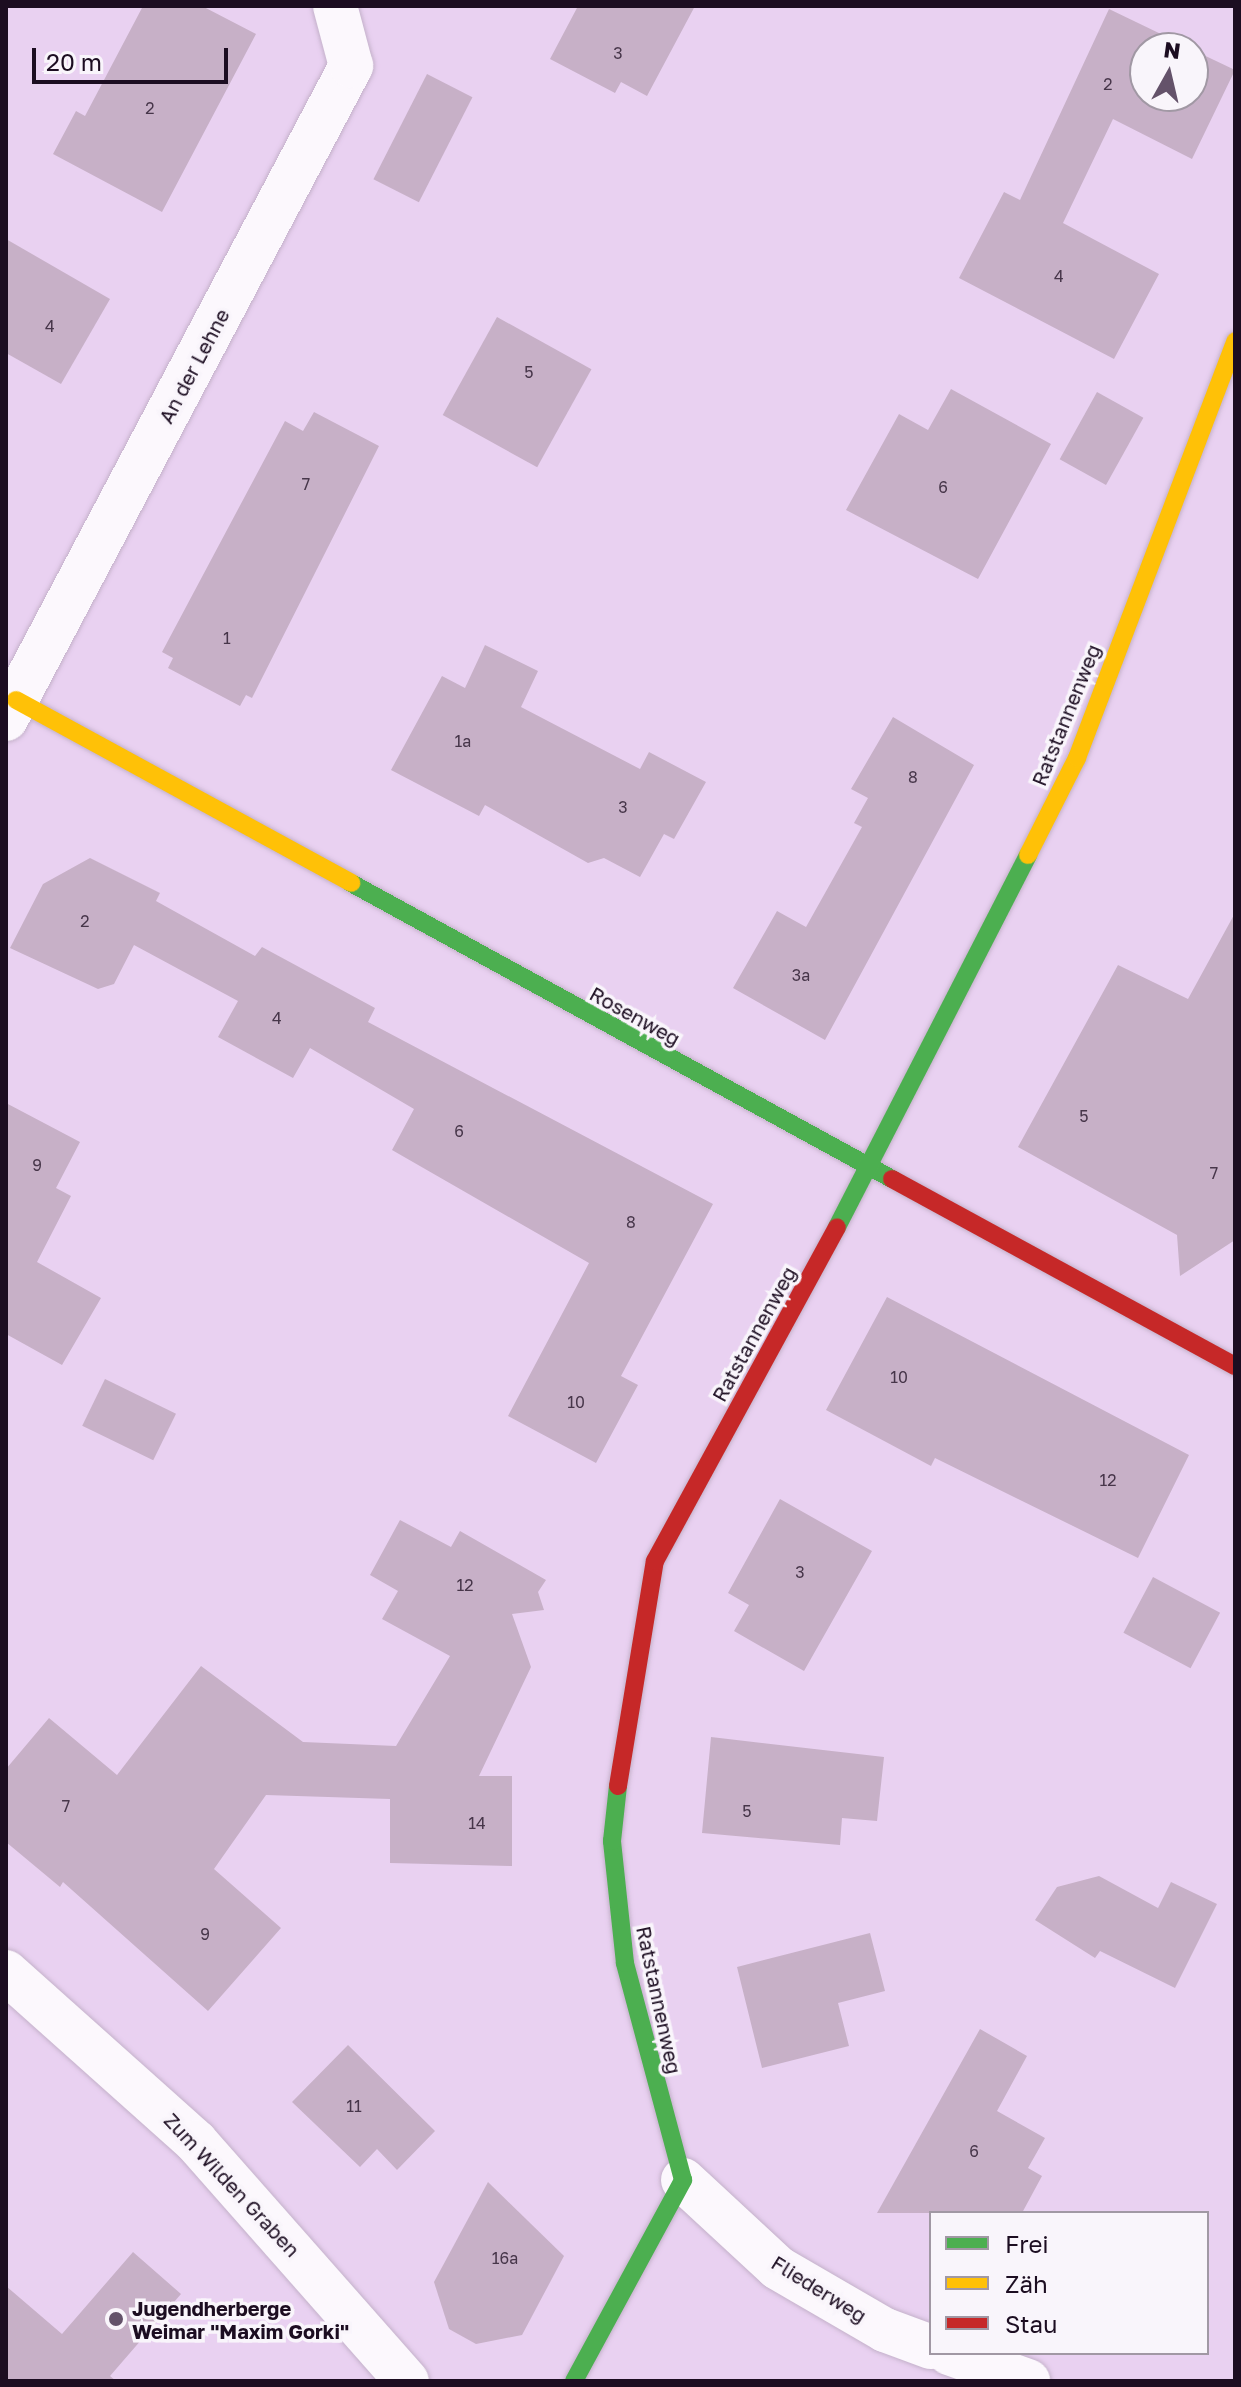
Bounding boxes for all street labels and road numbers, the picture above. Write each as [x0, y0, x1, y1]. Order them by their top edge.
street label: An der Lehne [154, 305, 234, 427]
street label: Ratstannenweg [1027, 641, 1105, 789]
street label: Rosenweg [586, 981, 684, 1051]
street label: Ratstannenweg [707, 1262, 801, 1406]
street label: Ratstannenweg [632, 1924, 686, 2076]
street label: Zum Wilden Graben [159, 2108, 305, 2262]
street label: Fliederweg [767, 2250, 871, 2328]

